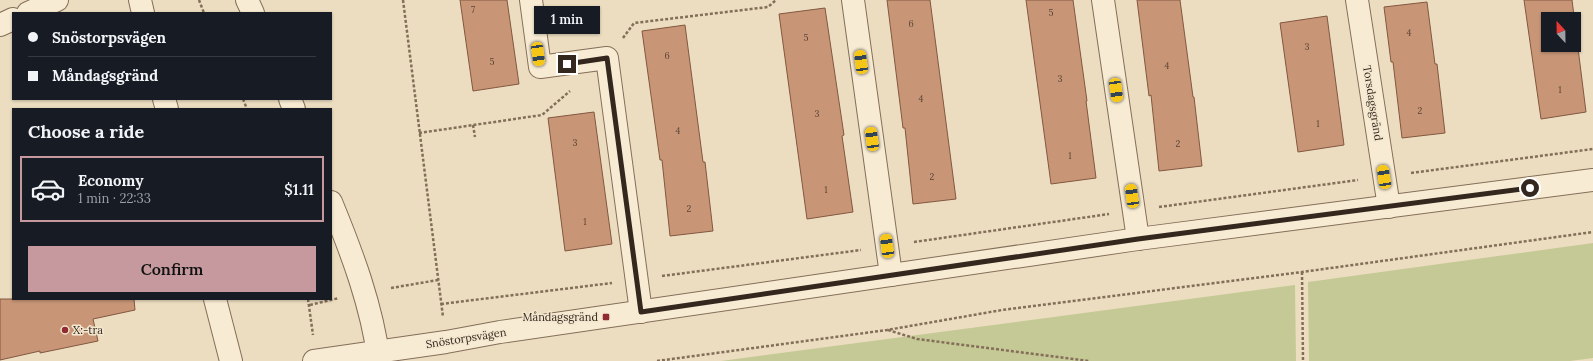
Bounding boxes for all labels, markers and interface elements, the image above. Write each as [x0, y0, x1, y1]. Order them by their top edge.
house number: 7 [471, 4, 475, 15]
callout: 1 min [534, 6, 600, 34]
house number: 5 [1049, 7, 1054, 18]
text: 1 min [551, 11, 583, 28]
north arrow [1541, 12, 1581, 52]
map controls [1541, 12, 1581, 52]
house number: 6 [908, 18, 914, 29]
house number: 4 [1407, 27, 1412, 38]
text: Snöstorpsvägen [52, 28, 166, 47]
house number: 5 [804, 32, 809, 43]
car [530, 41, 546, 67]
house number: 3 [1304, 41, 1310, 52]
car [853, 49, 869, 75]
house number: 6 [664, 50, 670, 61]
route end [558, 55, 576, 73]
house number: 5 [490, 56, 495, 67]
house number: 4 [1165, 60, 1170, 71]
street label: Torsdagsgränd [1360, 64, 1386, 142]
text: Måndagsgränd [52, 66, 158, 85]
house number: 3 [1057, 73, 1063, 84]
car [1108, 77, 1124, 103]
house number: 1 [1558, 84, 1562, 95]
house number: 4 [919, 93, 924, 104]
house number: 2 [1418, 105, 1423, 116]
house number: 3 [814, 108, 820, 119]
house number: 1 [1316, 118, 1320, 129]
text: Choose a ride [28, 120, 144, 143]
house number: 4 [676, 125, 681, 136]
car [864, 126, 880, 152]
house number: 3 [572, 137, 578, 148]
house number: 2 [1176, 138, 1181, 149]
house number: 1 [1068, 150, 1072, 161]
car [1376, 164, 1392, 190]
icon: car [30, 171, 66, 207]
text: Economy [78, 171, 143, 190]
house number: 2 [930, 171, 935, 182]
route start [1521, 179, 1539, 197]
text: $1.11 [284, 180, 314, 199]
car [1124, 183, 1140, 209]
house number: 1 [824, 184, 828, 195]
text: 1 min · 22:33 [78, 190, 151, 207]
house number: 2 [687, 203, 692, 214]
house number: 1 [583, 216, 587, 227]
car [879, 233, 895, 259]
button: Confirm [28, 246, 316, 292]
place label: Måndagsgränd [522, 310, 598, 324]
marker: Måndagsgränd [601, 312, 611, 322]
place label: X:-tra [73, 323, 103, 337]
marker: X:-tra [60, 325, 70, 335]
street label: Snöstorpsvägen [425, 325, 508, 351]

